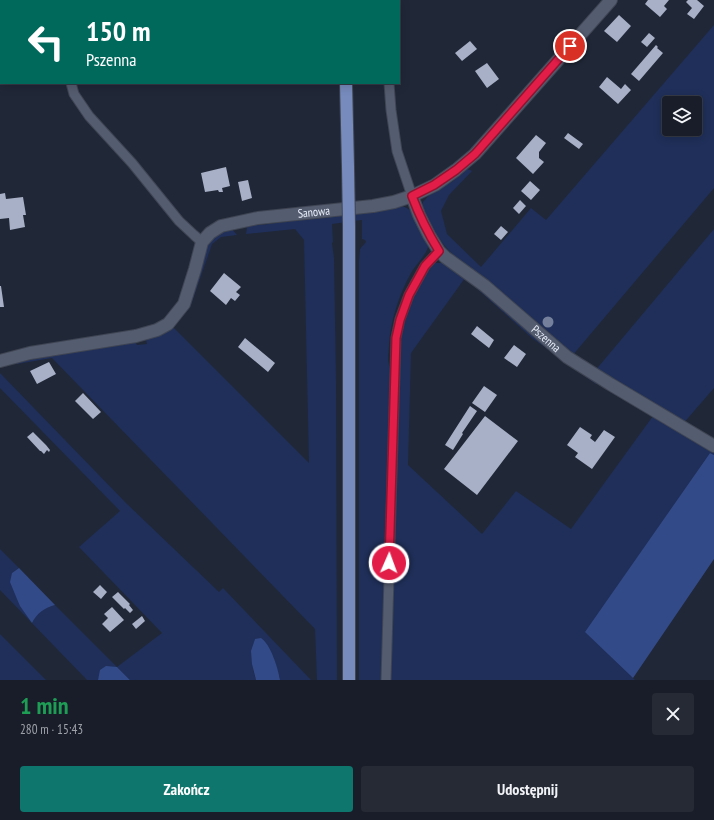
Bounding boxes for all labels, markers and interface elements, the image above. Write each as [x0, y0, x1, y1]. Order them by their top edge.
text: 150 m [86, 12, 150, 49]
icon: left [20, 16, 72, 68]
pin [553, 29, 587, 63]
icon: arrive [559, 35, 581, 57]
text: Pszenna [86, 48, 136, 71]
map controls [662, 96, 702, 136]
button: layers [662, 96, 702, 136]
street label: Sanowa [297, 203, 331, 221]
street label: Pszenna [529, 322, 564, 355]
position arrow [368, 542, 410, 584]
text: 1 min [20, 690, 68, 721]
button: close [652, 693, 694, 735]
text: 280 m · 15:43 [20, 721, 83, 738]
button: Zakończ [20, 766, 353, 812]
button: Udostępnij [361, 766, 694, 812]

